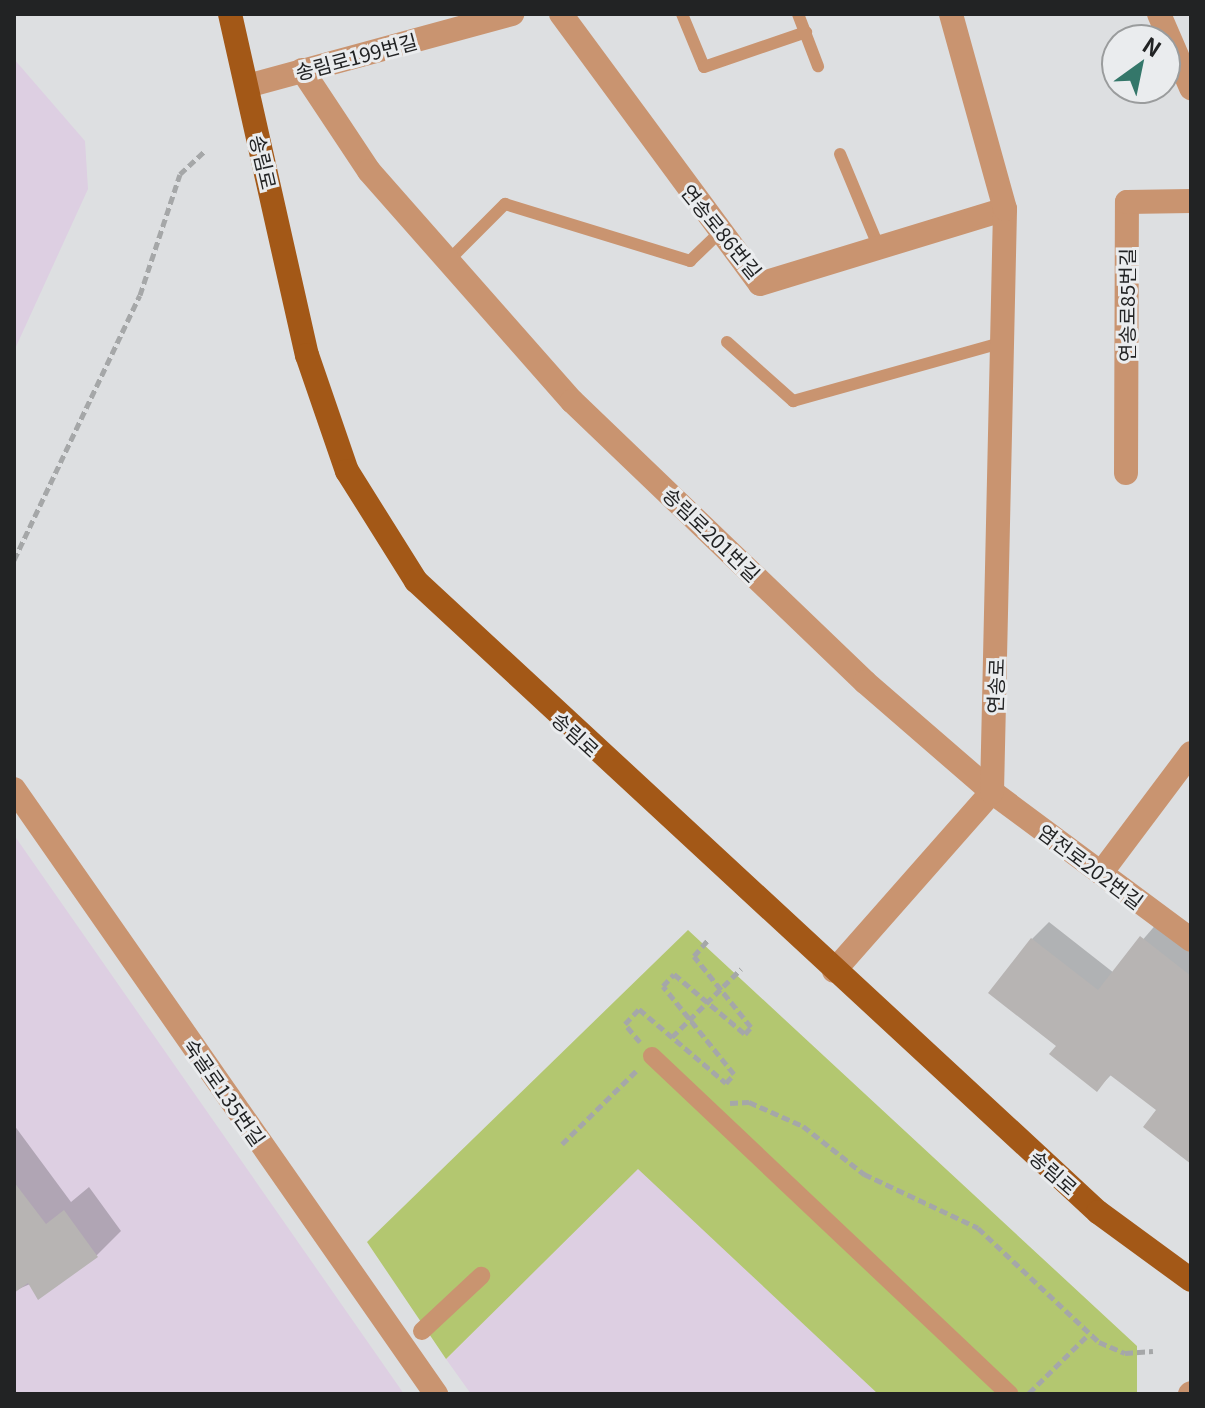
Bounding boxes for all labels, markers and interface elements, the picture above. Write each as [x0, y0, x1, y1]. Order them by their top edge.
north arrow [1101, 24, 1181, 104]
street label: 송림로199번길 [292, 28, 420, 84]
text: N [1137, 28, 1169, 63]
street label: 송림로 [246, 132, 282, 192]
street label: 연송로86번길 [677, 179, 767, 283]
street label: 연송로85번길 [1114, 248, 1138, 362]
street label: 송림로201번길 [659, 482, 765, 586]
street label: 연송로 [982, 658, 1008, 714]
street label: 송림로 [548, 706, 604, 762]
street label: 염전로202번길 [1034, 819, 1148, 913]
street label: 숙골로135번길 [179, 1034, 271, 1150]
street label: 송림로 [1025, 1145, 1083, 1199]

